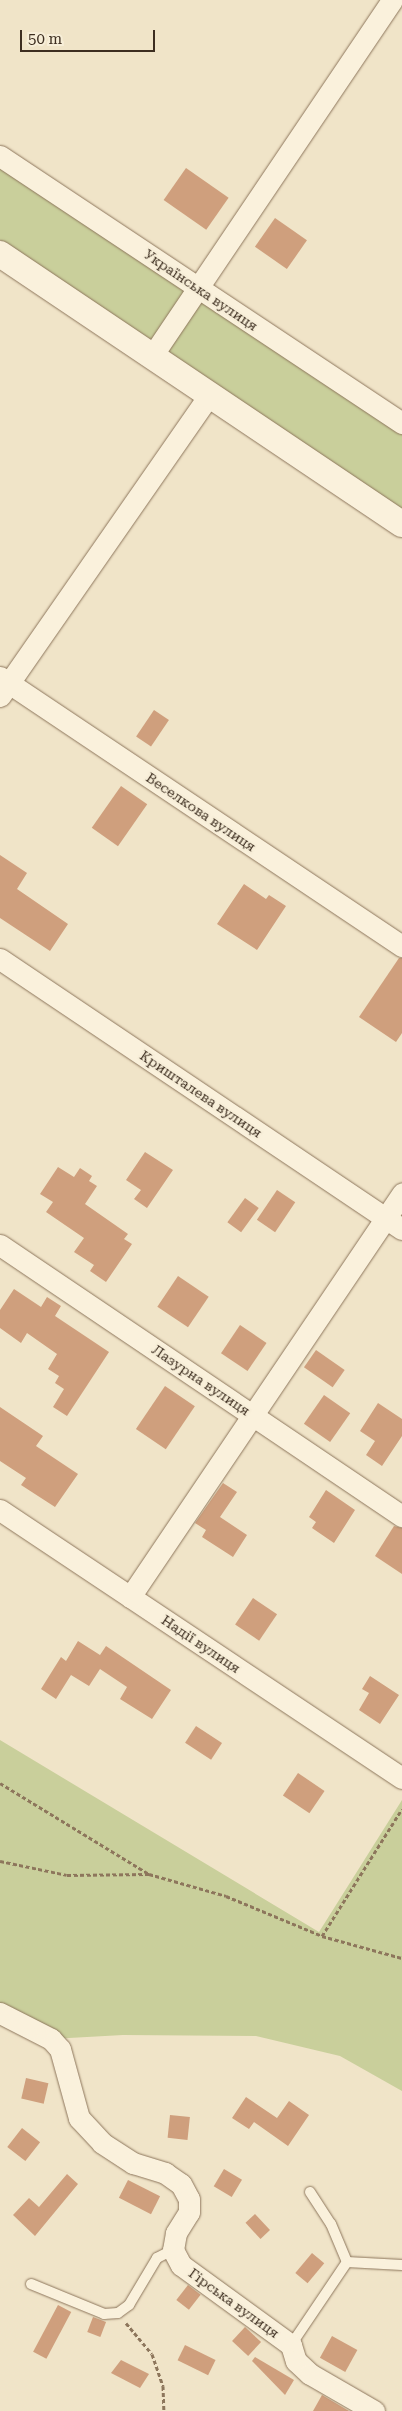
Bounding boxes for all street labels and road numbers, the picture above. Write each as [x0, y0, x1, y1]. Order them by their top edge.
street label: Українська вулиця [141, 246, 261, 334]
street label: Веселкова вулиця [143, 769, 259, 855]
street label: Кришталева вулиця [137, 1047, 265, 1141]
street label: Лазурна вулиця [149, 1341, 253, 1419]
street label: Надії вулиця [158, 1611, 244, 1677]
street label: Гірська вулиця [186, 2265, 282, 2341]

